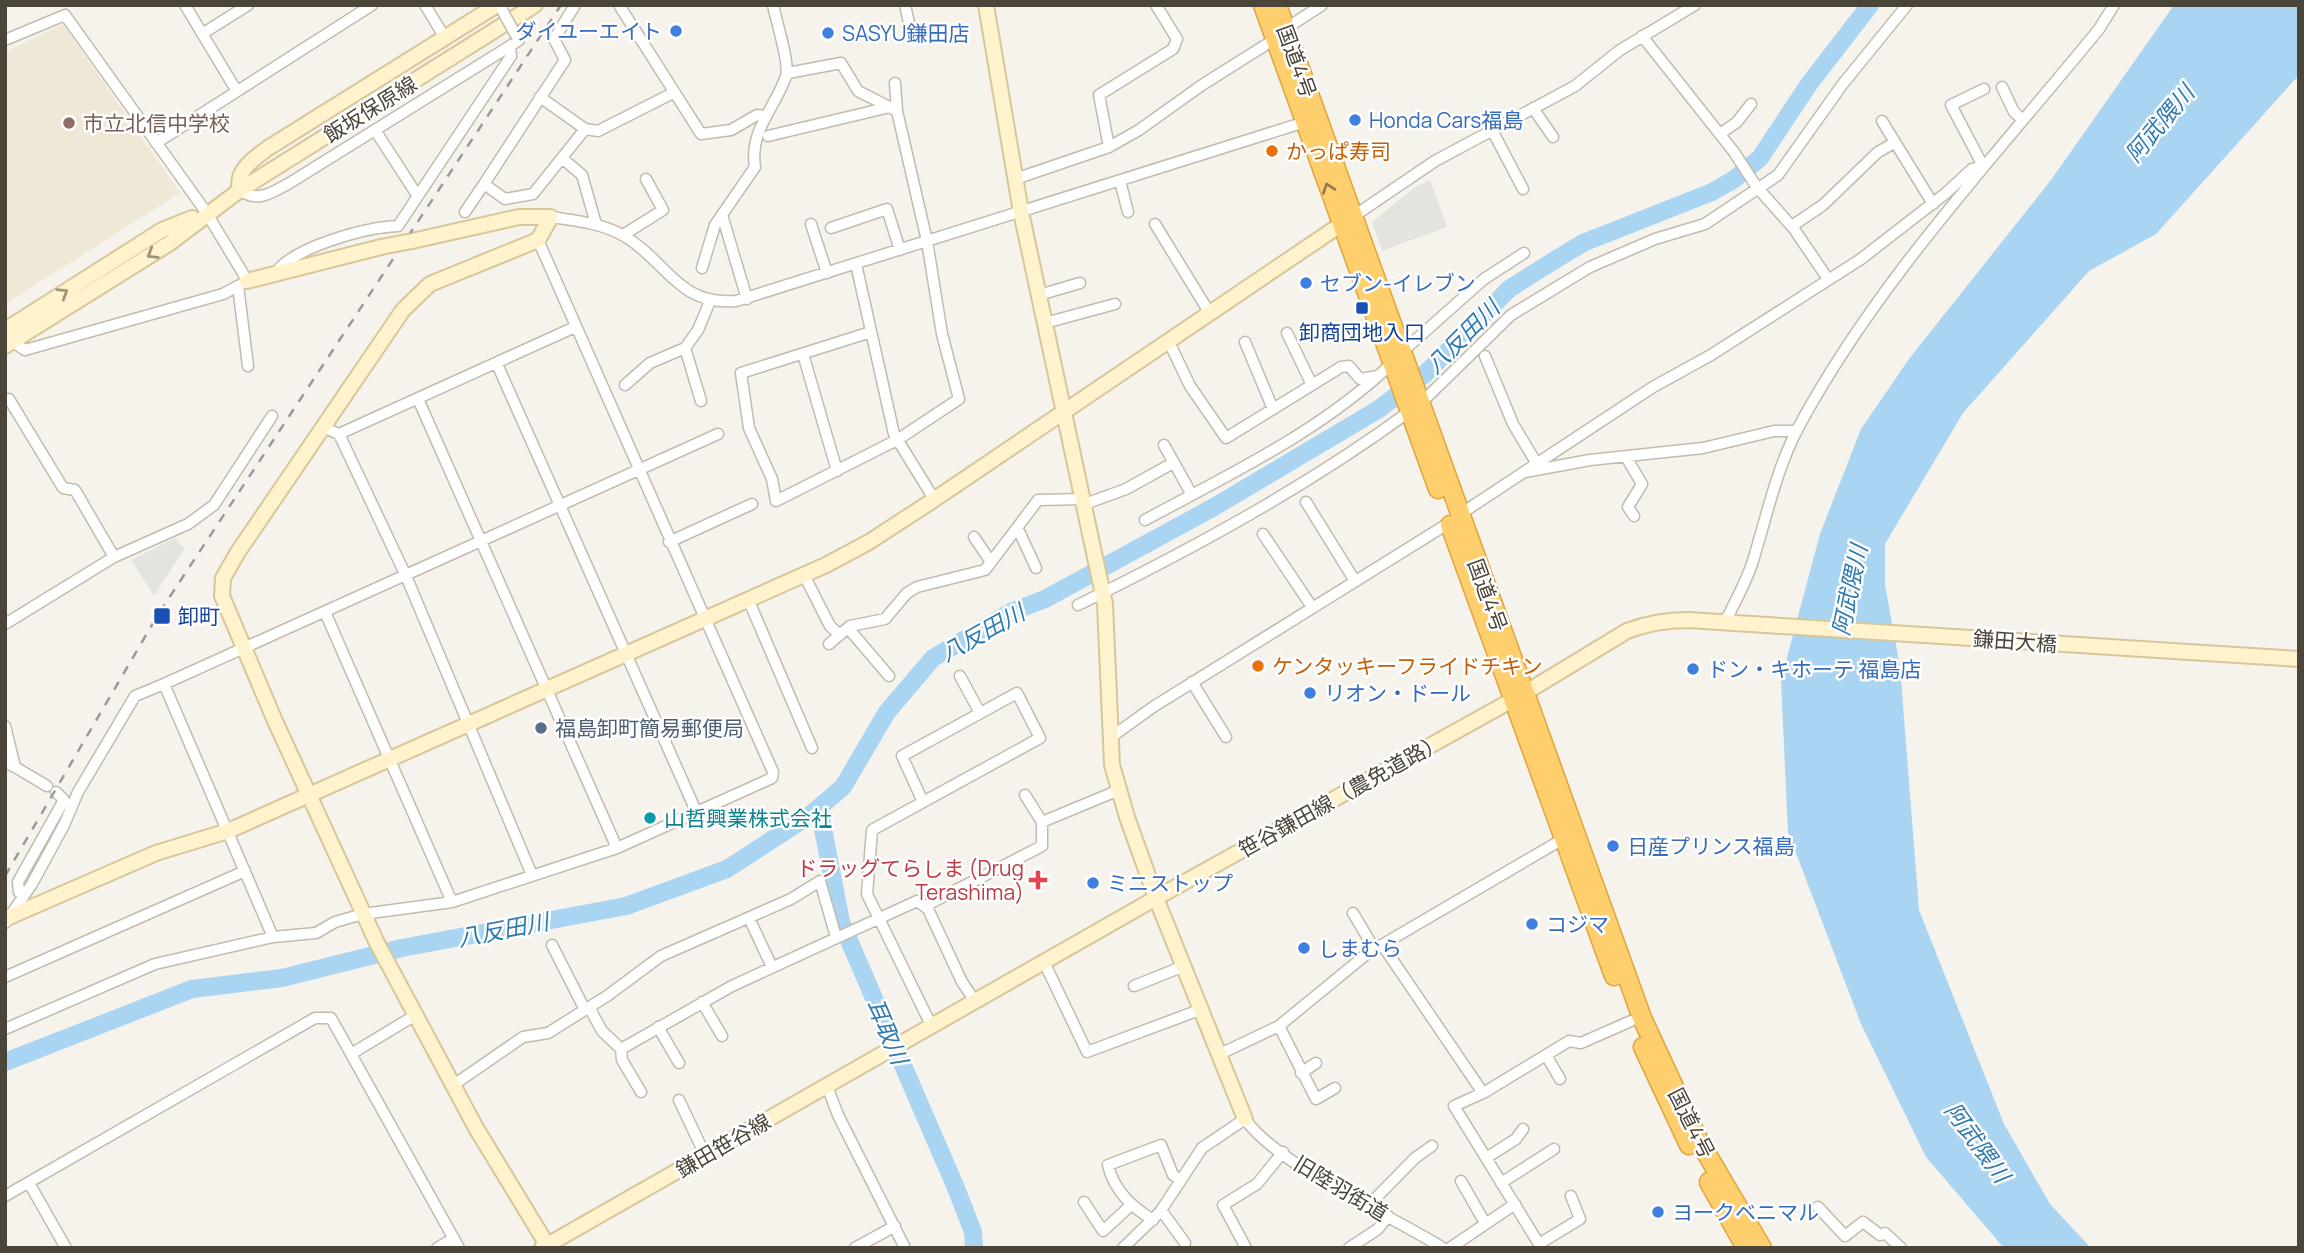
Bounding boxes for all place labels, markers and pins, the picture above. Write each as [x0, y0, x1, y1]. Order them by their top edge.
place label: ダイユーエイト [515, 17, 662, 45]
place label: SASYU鎌田店 [842, 19, 970, 47]
marker: ダイユーエイト [668, 23, 684, 39]
marker: SASYU鎌田店 [820, 25, 836, 41]
place label: Honda Cars福島 [1369, 106, 1523, 134]
place label: 市立北信中学校 [83, 109, 230, 137]
marker: Honda Cars福島 [1347, 112, 1363, 128]
marker: 市立北信中学校 [61, 115, 77, 131]
place label: かっぱ寿司 [1286, 137, 1391, 165]
marker: かっぱ寿司 [1264, 143, 1280, 159]
place label: セブン-イレブン [1320, 269, 1476, 297]
marker: セブン-イレブン [1298, 275, 1314, 291]
marker: 卸商団地入口 [1354, 300, 1370, 316]
place label: 卸商団地入口 [1299, 318, 1425, 346]
place label: 卸町 [178, 602, 220, 630]
marker: 卸町 [152, 606, 172, 626]
place label: ケンタッキーフライドチキン [1272, 652, 1542, 680]
place label: ドン・キホーテ 福島店 [1707, 655, 1921, 683]
marker: ケンタッキーフライドチキン [1250, 658, 1266, 674]
marker: ドン・キホーテ 福島店 [1685, 661, 1701, 677]
place label: リオン・ドール [1324, 679, 1471, 707]
marker: リオン・ドール [1302, 685, 1318, 701]
place label: 福島卸町簡易郵便局 [555, 714, 744, 742]
marker: 福島卸町簡易郵便局 [533, 720, 549, 736]
place label: 山哲興業株式会社 [664, 804, 832, 832]
marker: 山哲興業株式会社 [642, 810, 658, 826]
place label: 日産プリンス福島 [1627, 832, 1795, 860]
marker: 日産プリンス福島 [1605, 838, 1621, 854]
place label: ドラッグてらしま (Drug Terashima) [796, 854, 1024, 906]
place label: ミニストップ [1107, 869, 1233, 897]
marker: ドラッグてらしま (Drug Terashima) [1030, 872, 1046, 888]
marker: ミニストップ [1085, 875, 1101, 891]
place label: コジマ [1546, 910, 1609, 938]
marker: コジマ [1524, 916, 1540, 932]
place label: しまむら [1318, 934, 1402, 962]
marker: しまむら [1296, 940, 1312, 956]
place label: ヨークベニマル [1672, 1198, 1819, 1226]
marker: ヨークベニマル [1650, 1204, 1666, 1220]

